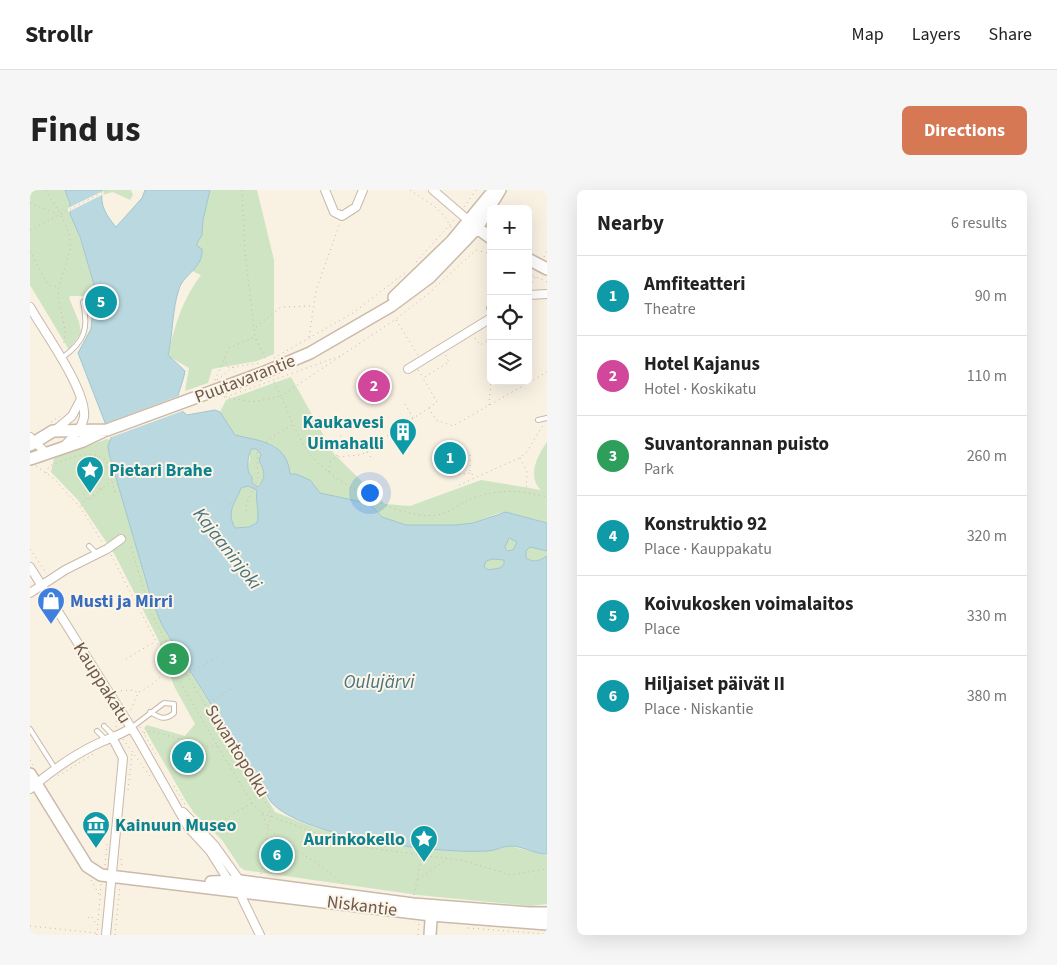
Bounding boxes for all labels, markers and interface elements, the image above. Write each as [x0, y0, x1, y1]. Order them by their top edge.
text: Strollr [25, 17, 93, 52]
text: Map [852, 22, 884, 47]
text: Layers [912, 22, 961, 47]
text: Share [989, 22, 1032, 47]
text: Find us [30, 105, 140, 155]
button: Directions [902, 106, 1027, 155]
map controls [487, 205, 532, 385]
button: + [487, 205, 532, 250]
text: Nearby [597, 208, 664, 238]
text: 6 results [951, 212, 1007, 234]
button: − [487, 250, 532, 295]
text: Amfiteatteri [644, 271, 746, 298]
pin: 5 [85, 283, 117, 321]
text: 1 [609, 285, 617, 307]
text: 90 m [975, 285, 1007, 307]
button: locate [487, 295, 532, 340]
text: Theatre [644, 298, 696, 320]
button: layers [487, 340, 532, 385]
street label: Puutavarantie [191, 348, 299, 410]
text: Hotel Kajanus [644, 351, 760, 378]
text: 2 [609, 365, 617, 387]
text: 110 m [967, 365, 1007, 387]
pin: 2 [358, 367, 390, 405]
text: Hotel · Koskikatu [644, 378, 756, 400]
place label: Kaukavesi Uimahalli [303, 410, 384, 456]
building icon: Kaukavesi Uimahalli [388, 417, 418, 456]
text: Suvantorannan puisto [644, 431, 829, 458]
pin: 1 [434, 439, 466, 477]
text: 3 [609, 445, 617, 467]
text: 260 m [967, 445, 1007, 467]
place icon: Pietari Brahe [75, 455, 105, 494]
place label: Pietari Brahe [109, 458, 212, 483]
text: Park [644, 458, 674, 480]
your location [357, 480, 383, 506]
water label: Kajaaninjoki [186, 502, 268, 596]
text: Konstruktio 92 [644, 511, 767, 538]
text: 4 [609, 525, 617, 547]
text: 320 m [967, 525, 1007, 547]
text: Place · Kauppakatu [644, 538, 772, 560]
shop icon: Musti ja Mirri [36, 586, 66, 625]
place label: Musti ja Mirri [70, 589, 173, 614]
text: Koivukosken voimalaitos [644, 591, 853, 618]
text: 5 [609, 605, 617, 627]
text: 330 m [967, 605, 1007, 627]
text: Place [644, 618, 680, 640]
street label: Kauppakatu [67, 638, 137, 728]
pin: 3 [157, 640, 189, 678]
water label: Oulujärvi [344, 669, 415, 696]
text: Hiljaiset päivät II [644, 671, 785, 698]
text: 6 [609, 685, 617, 707]
text: 380 m [967, 685, 1007, 707]
text: Place · Niskantie [644, 698, 753, 720]
street label: Suvantopolku [199, 700, 275, 802]
pin: 4 [172, 738, 204, 776]
museum icon: Kainuun Museo [81, 810, 111, 849]
place label: Kainuun Museo [115, 813, 236, 838]
place icon: Aurinkokello [409, 824, 439, 863]
place label: Aurinkokello [303, 827, 405, 852]
pin: 6 [261, 836, 293, 874]
street label: Niskantie [325, 889, 399, 923]

